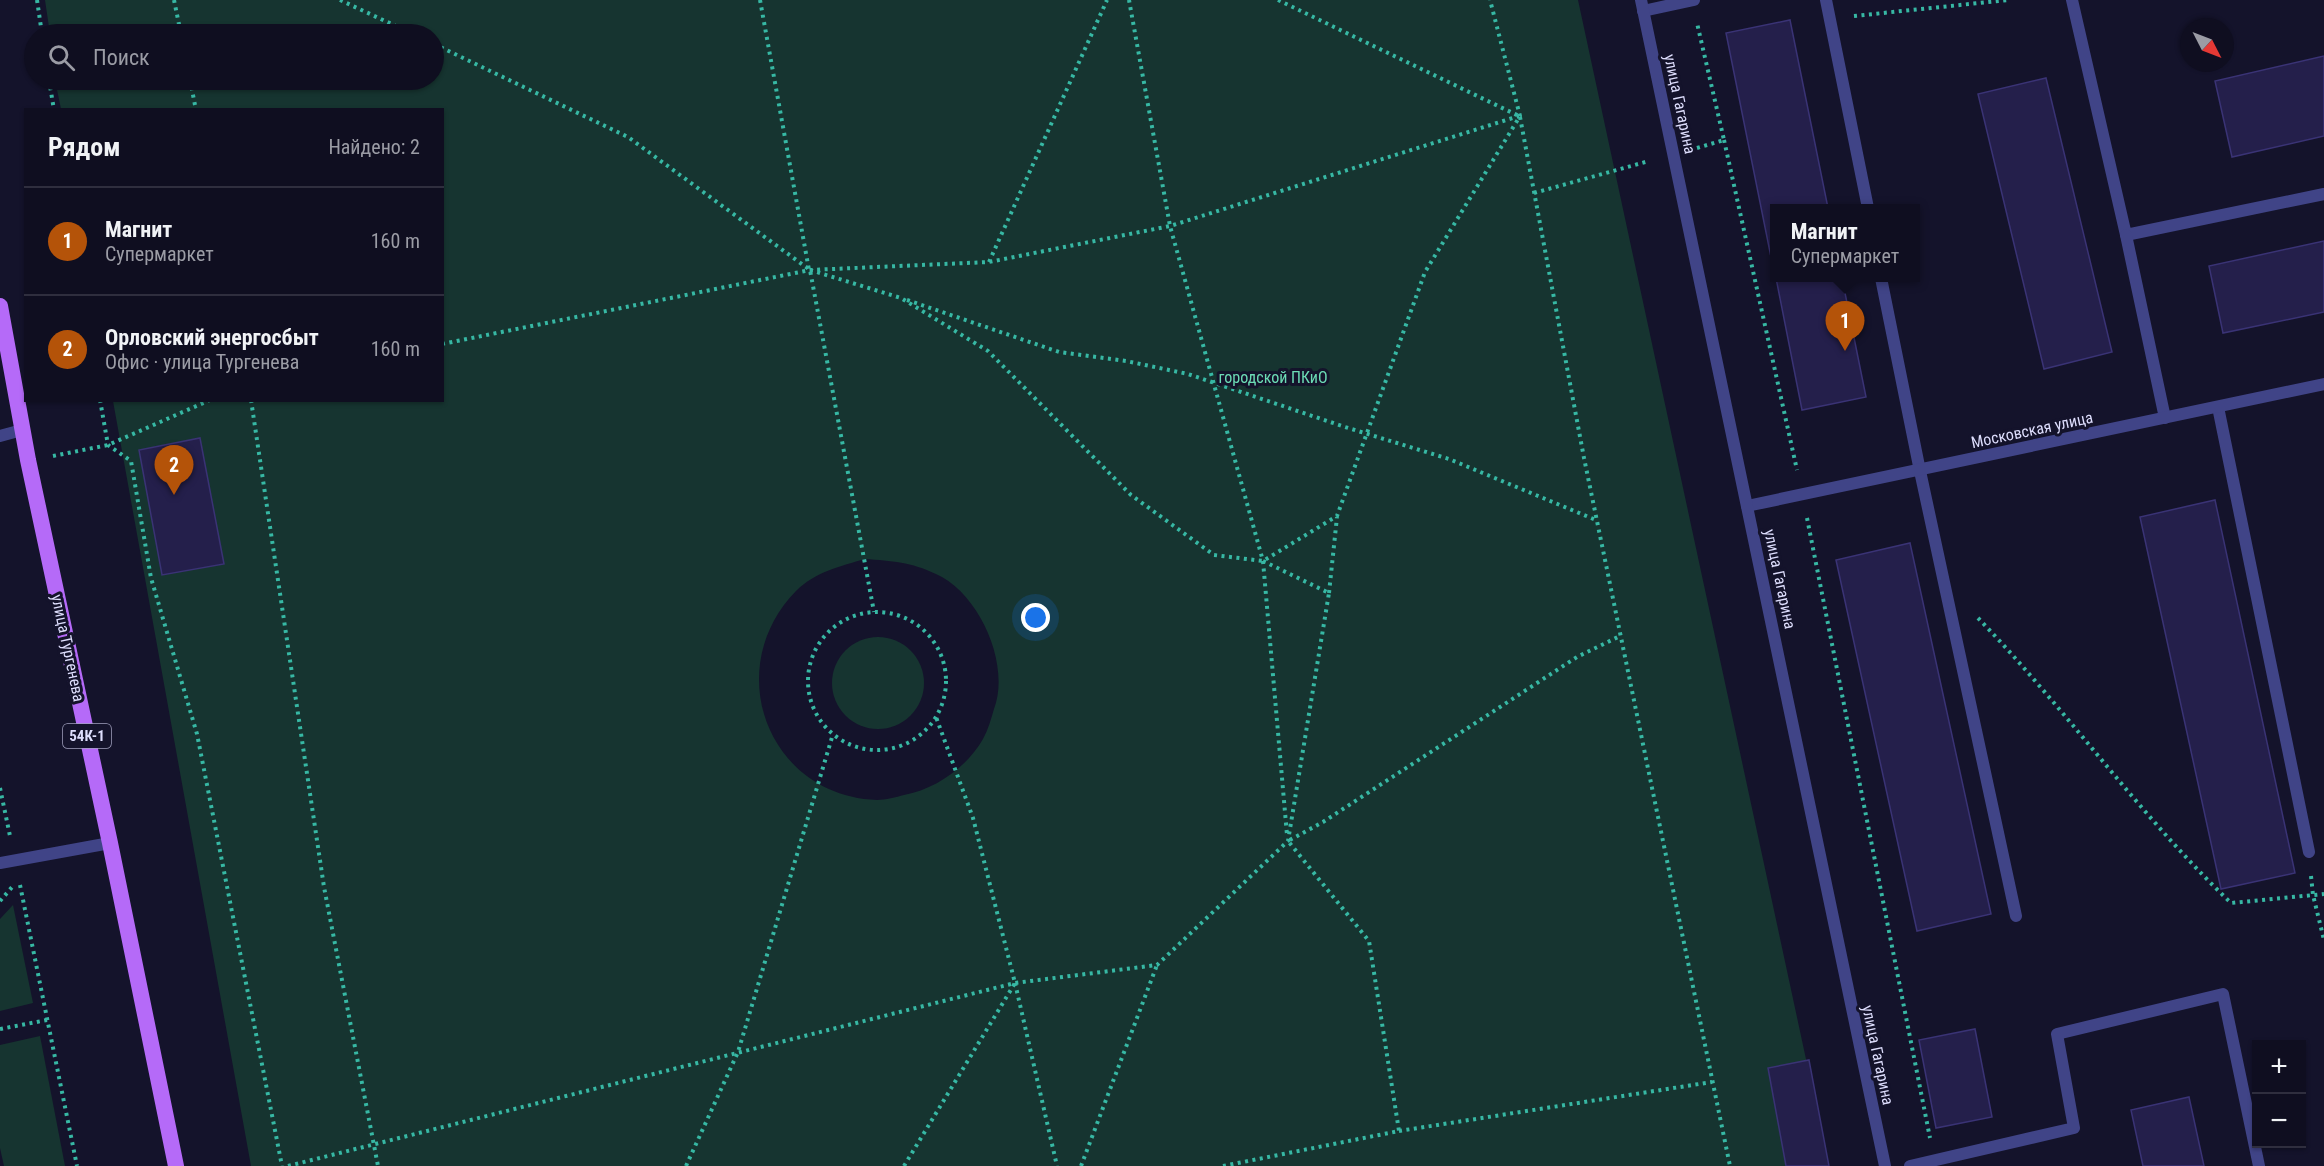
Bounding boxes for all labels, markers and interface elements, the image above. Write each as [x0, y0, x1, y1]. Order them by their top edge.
north arrow [2180, 18, 2234, 72]
search box [24, 24, 444, 90]
icon: search [45, 41, 78, 74]
text: Поиск [93, 45, 150, 70]
street label: улица Гагарина [1660, 52, 1700, 156]
text: Рядом [48, 132, 120, 162]
text: Найдено: 2 [328, 135, 420, 159]
popup [1770, 204, 1920, 282]
text: Магнит [105, 217, 172, 242]
text: Магнит [1791, 219, 1858, 244]
text: 1 [62, 229, 73, 253]
text: 160 m [371, 229, 420, 253]
text: Супермаркет [105, 242, 214, 266]
text: Супермаркет [1791, 244, 1899, 268]
pin: 1 [1826, 302, 1864, 351]
text: Орловский энергосбыт [105, 325, 319, 350]
text: 2 [62, 337, 73, 361]
text: 160 m [371, 337, 420, 361]
text: Офис · улица Тургенева [105, 350, 299, 374]
park label: городской ПКиО [1218, 368, 1328, 387]
street label: Московская улица [1969, 408, 2095, 452]
pin: 2 [154, 446, 194, 495]
street label: улица Гагарина [1760, 527, 1800, 631]
street label: улица Тургенева [47, 593, 89, 703]
your location [1021, 603, 1050, 632]
road number: 54К-1 [63, 724, 111, 748]
street label: улица Гагарина [1858, 1003, 1898, 1107]
map controls [2252, 1040, 2306, 1148]
button: + [2252, 1040, 2306, 1094]
button: − [2252, 1094, 2306, 1148]

